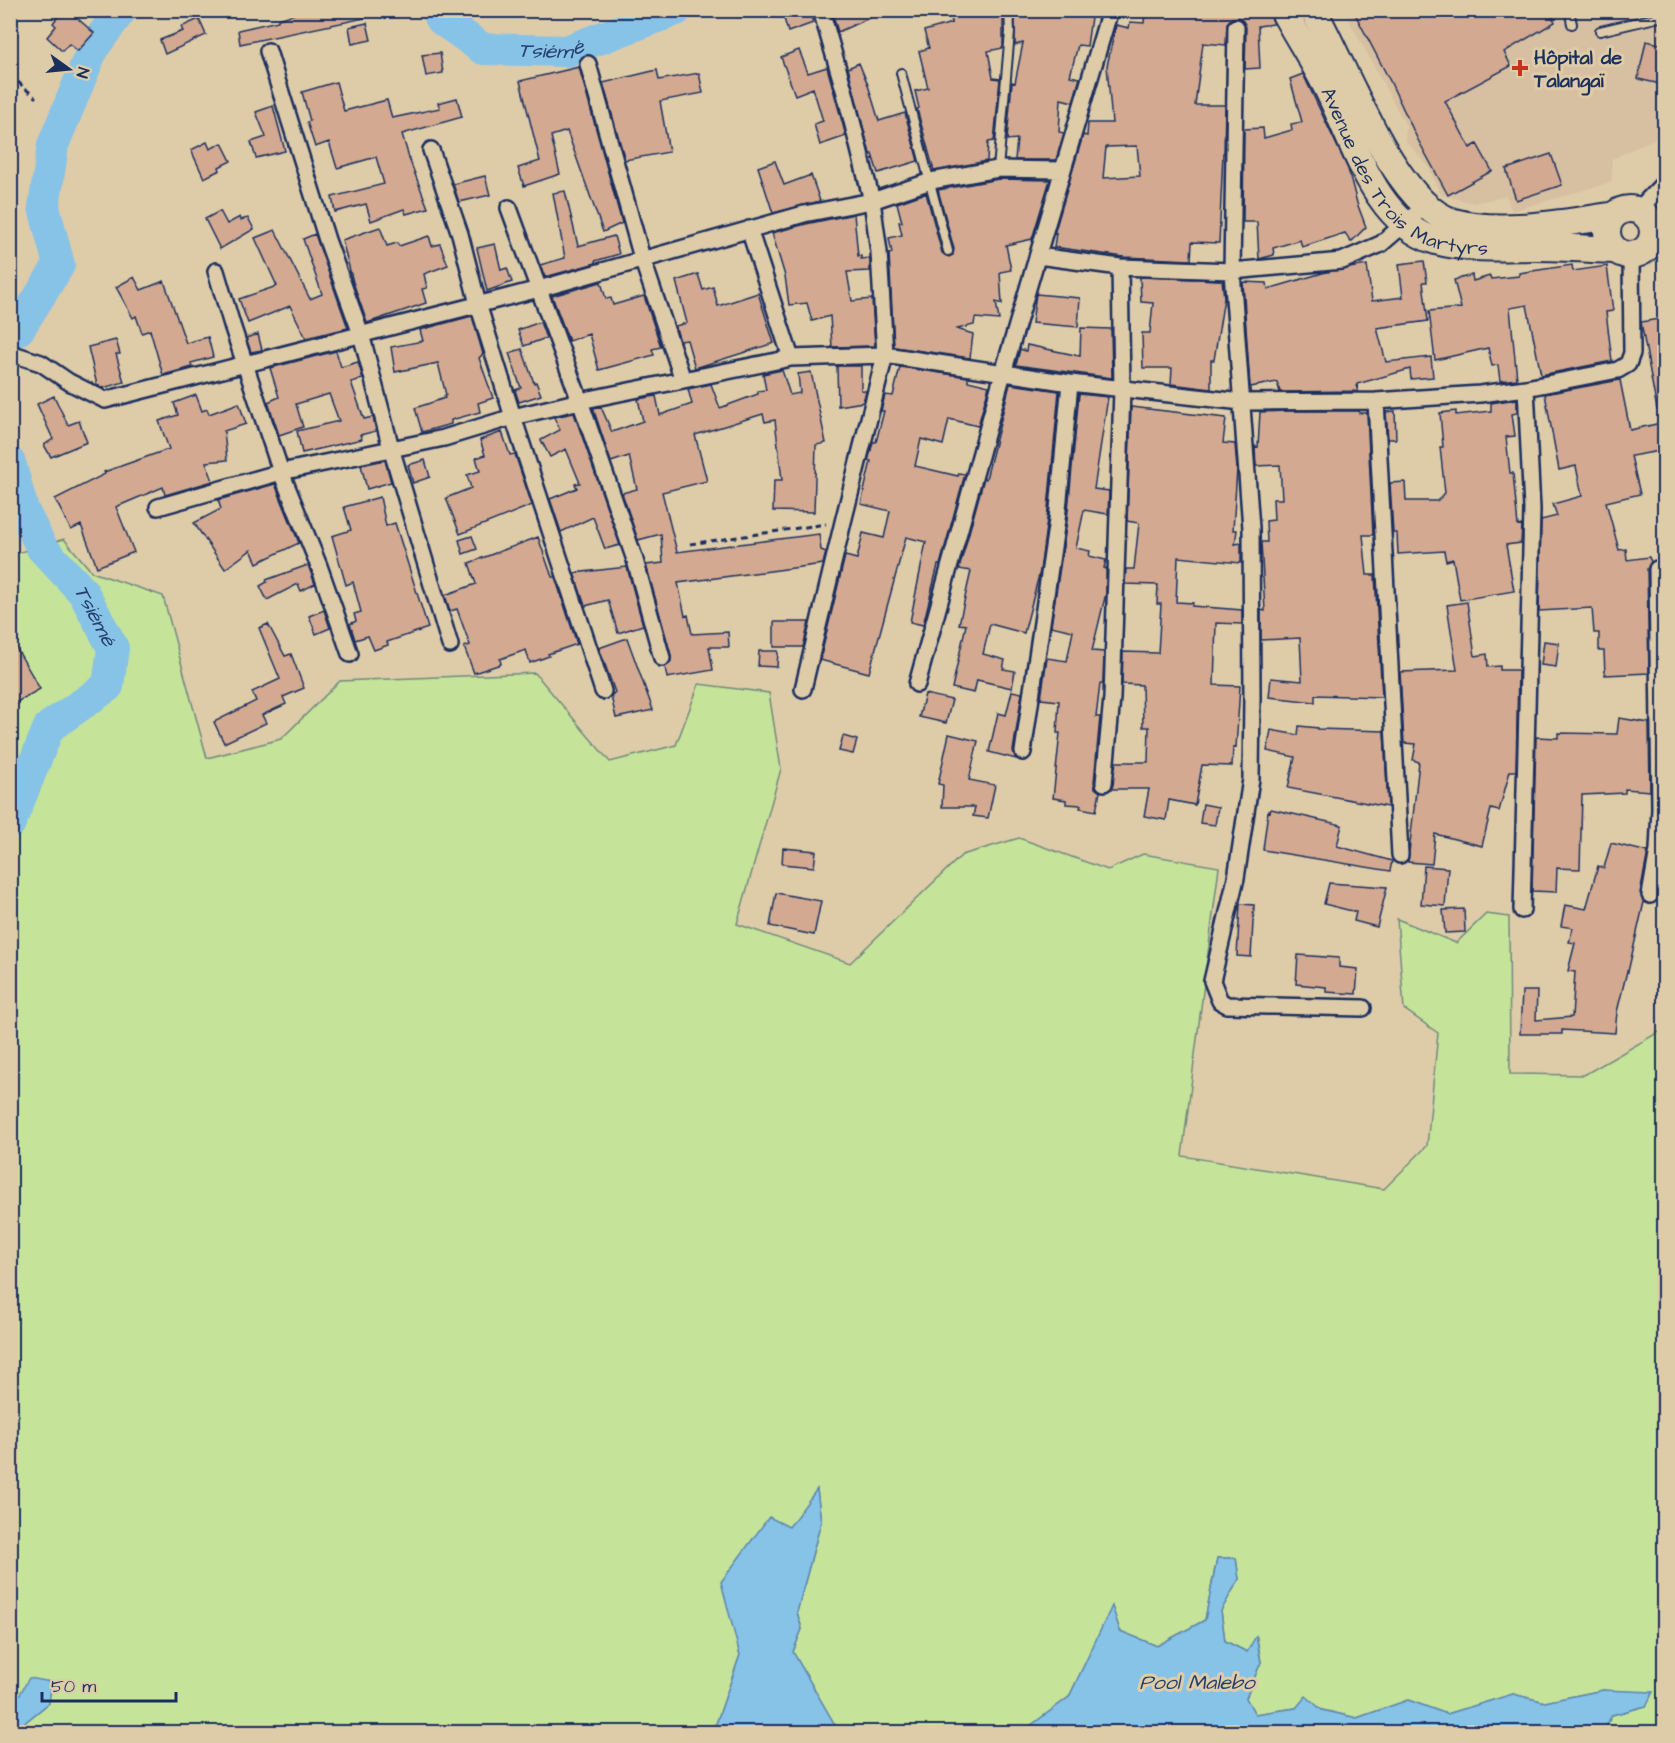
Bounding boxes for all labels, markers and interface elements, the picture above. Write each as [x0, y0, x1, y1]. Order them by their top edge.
water label: Tsiémé [518, 31, 590, 66]
north arrow [39, 39, 99, 99]
place label: Hôpital de Talangaï [1533, 44, 1622, 96]
marker: Hôpital de Talangaï [1511, 59, 1529, 77]
text: N [71, 65, 94, 80]
street label: Avenue des Trois Martyrs [1314, 82, 1489, 262]
water label: Tsiémé [67, 580, 124, 653]
scale bar [42, 1665, 176, 1703]
water label: Pool Malebo [1139, 1668, 1257, 1697]
text: 50 m [51, 1674, 96, 1699]

